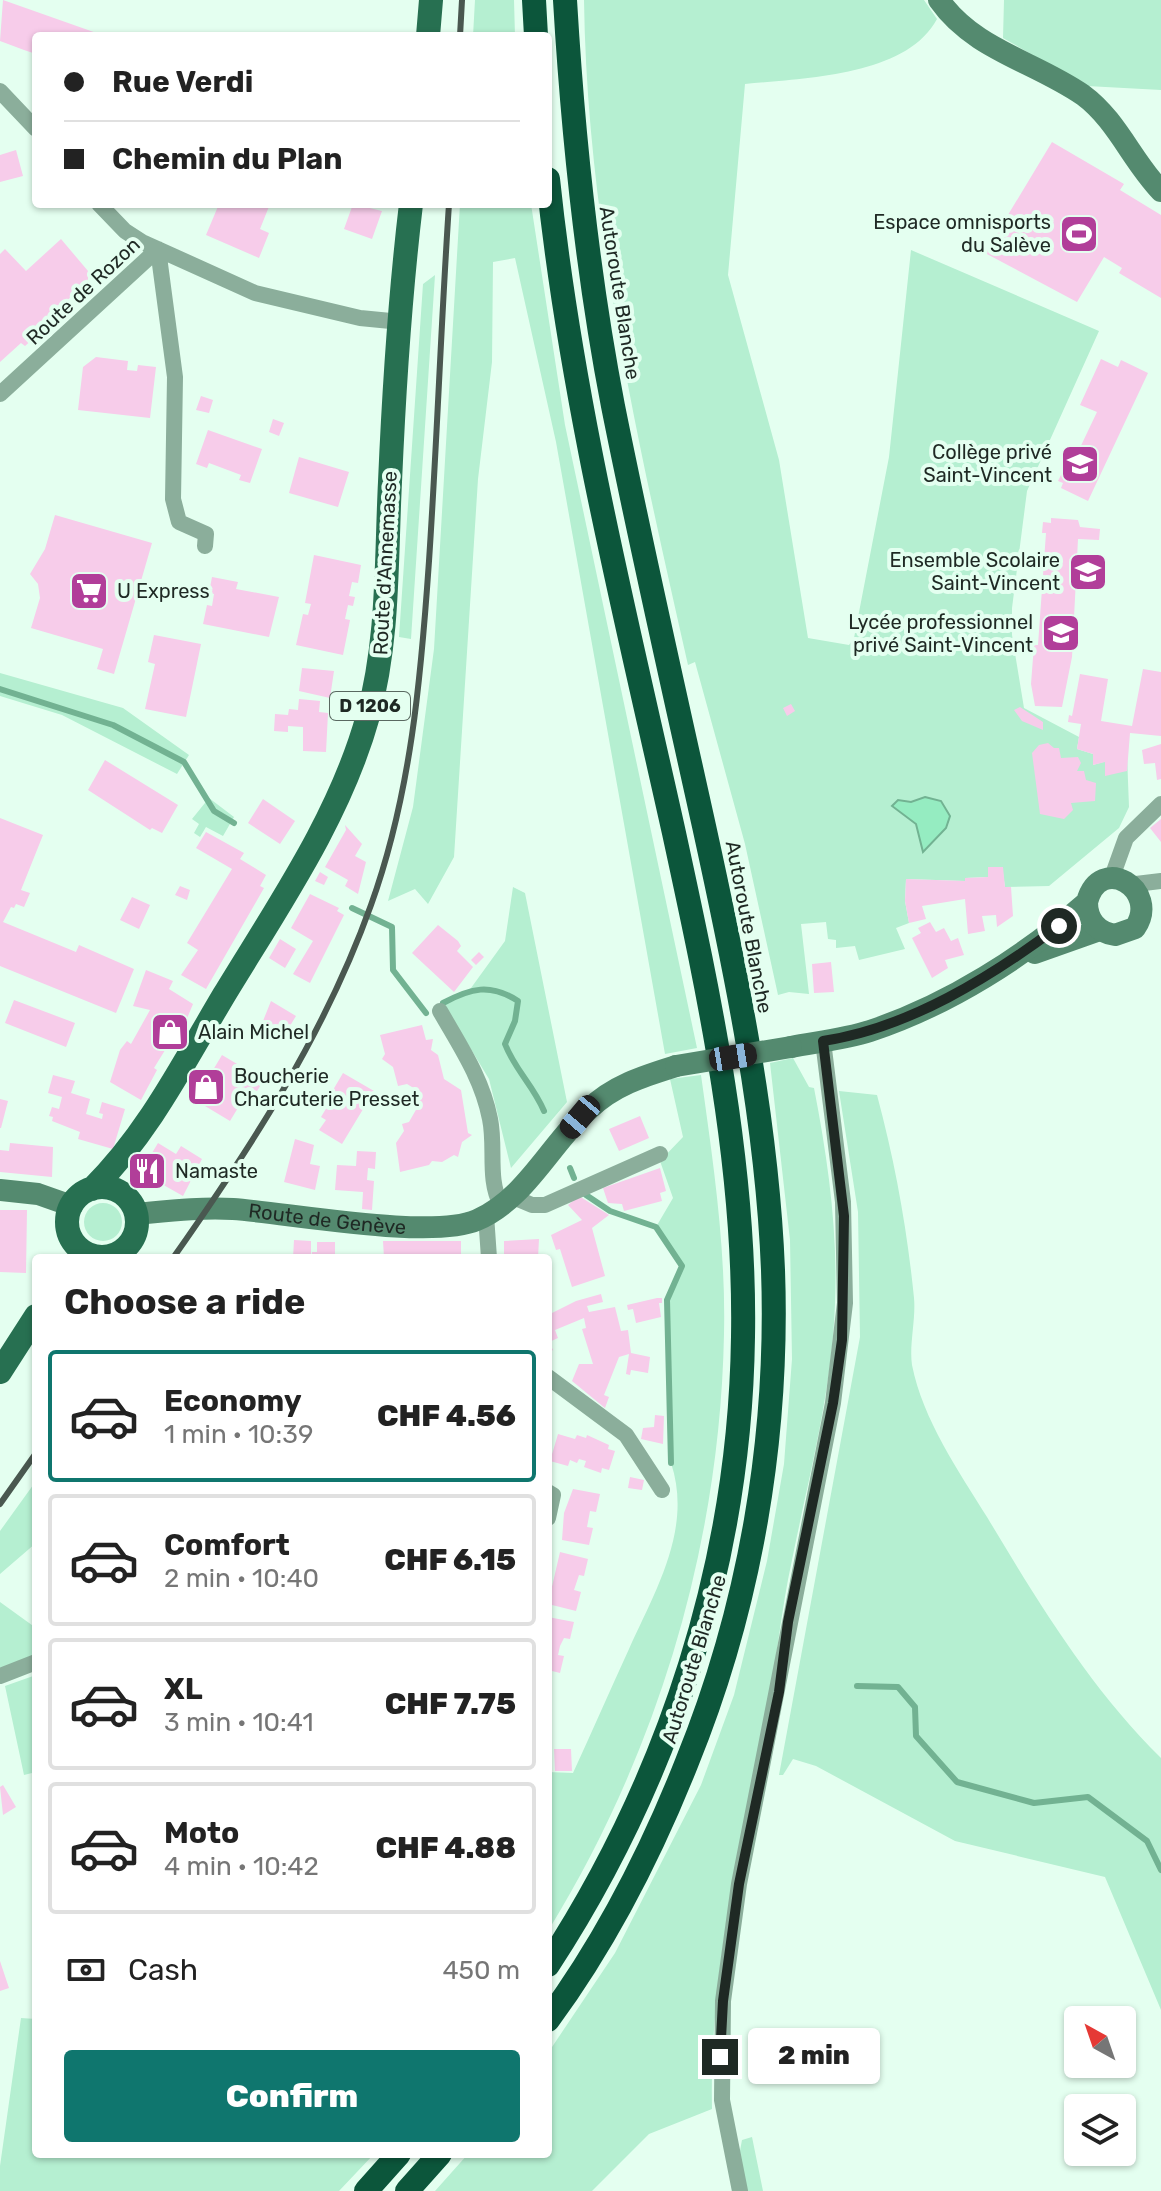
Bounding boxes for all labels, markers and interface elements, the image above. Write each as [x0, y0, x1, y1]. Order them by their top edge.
text: Rue Verdi [112, 64, 253, 100]
text: Chemin du Plan [112, 141, 343, 177]
street label: Autoroute Blanche [594, 205, 646, 381]
place label: Espace omnisports du Salève [873, 210, 1051, 257]
sports icon: Espace omnisports du Salève [1058, 213, 1100, 255]
street label: Route de Rozon [21, 232, 145, 350]
place label: Collège privé Saint-Vincent [923, 440, 1052, 487]
school or university icon: Collège privé Saint-Vincent [1059, 443, 1101, 485]
street label: Route d'Annemasse [368, 470, 402, 656]
place label: Ensemble Scolaire Saint-Vincent [889, 548, 1060, 595]
school or university icon: Ensemble Scolaire Saint-Vincent [1067, 551, 1109, 593]
supermarket icon: U Express [68, 570, 110, 612]
place label: U Express [117, 579, 210, 603]
place label: Lycée professionnel privé Saint-Vincent [848, 610, 1033, 657]
school or university icon: Lycée professionnel privé Saint-Vincent [1040, 612, 1082, 654]
road number: D 1206 [330, 692, 410, 720]
street label: Autoroute Blanche [720, 839, 778, 1015]
route start [1041, 908, 1077, 944]
shop icon: Alain Michel [149, 1011, 191, 1053]
place label: Alain Michel [198, 1020, 309, 1044]
car [707, 1041, 759, 1073]
place label: Boucherie Charcuterie Presset [234, 1064, 420, 1111]
shop icon: Boucherie Charcuterie Presset [185, 1066, 227, 1108]
car [555, 1091, 605, 1143]
restaurant icon: Namaste [126, 1150, 168, 1192]
place label: Namaste [175, 1159, 258, 1183]
street label: Route de Genève [247, 1198, 407, 1239]
text: Choose a ride [64, 1280, 305, 1323]
icon: car [68, 1380, 140, 1452]
text: Economy [164, 1383, 302, 1419]
text: CHF 4.56 [377, 1398, 516, 1434]
text: 1 min · 10:39 [164, 1419, 313, 1450]
icon: car [68, 1524, 140, 1596]
text: Comfort [164, 1527, 290, 1563]
text: CHF 6.15 [384, 1542, 516, 1578]
text: 2 min · 10:40 [164, 1563, 319, 1594]
street label: Autoroute Blanche [657, 1572, 731, 1746]
icon: car [68, 1668, 140, 1740]
text: XL [164, 1671, 203, 1707]
text: CHF 7.75 [385, 1686, 516, 1722]
text: 3 min · 10:41 [164, 1707, 314, 1738]
icon: car [68, 1812, 140, 1884]
text: Moto [164, 1815, 239, 1851]
text: CHF 4.88 [375, 1830, 516, 1866]
text: 4 min · 10:42 [164, 1851, 319, 1882]
icon: cash [64, 1948, 108, 1992]
text: Cash [128, 1952, 198, 1988]
text: 450 m [442, 1955, 520, 1986]
north arrow [1064, 2006, 1136, 2078]
map controls [1064, 2006, 1136, 2166]
callout: 2 min [748, 2029, 880, 2085]
route end [702, 2039, 738, 2075]
text: 2 min [778, 2040, 850, 2071]
button: Confirm [64, 2050, 520, 2142]
button: layers [1064, 2094, 1136, 2166]

